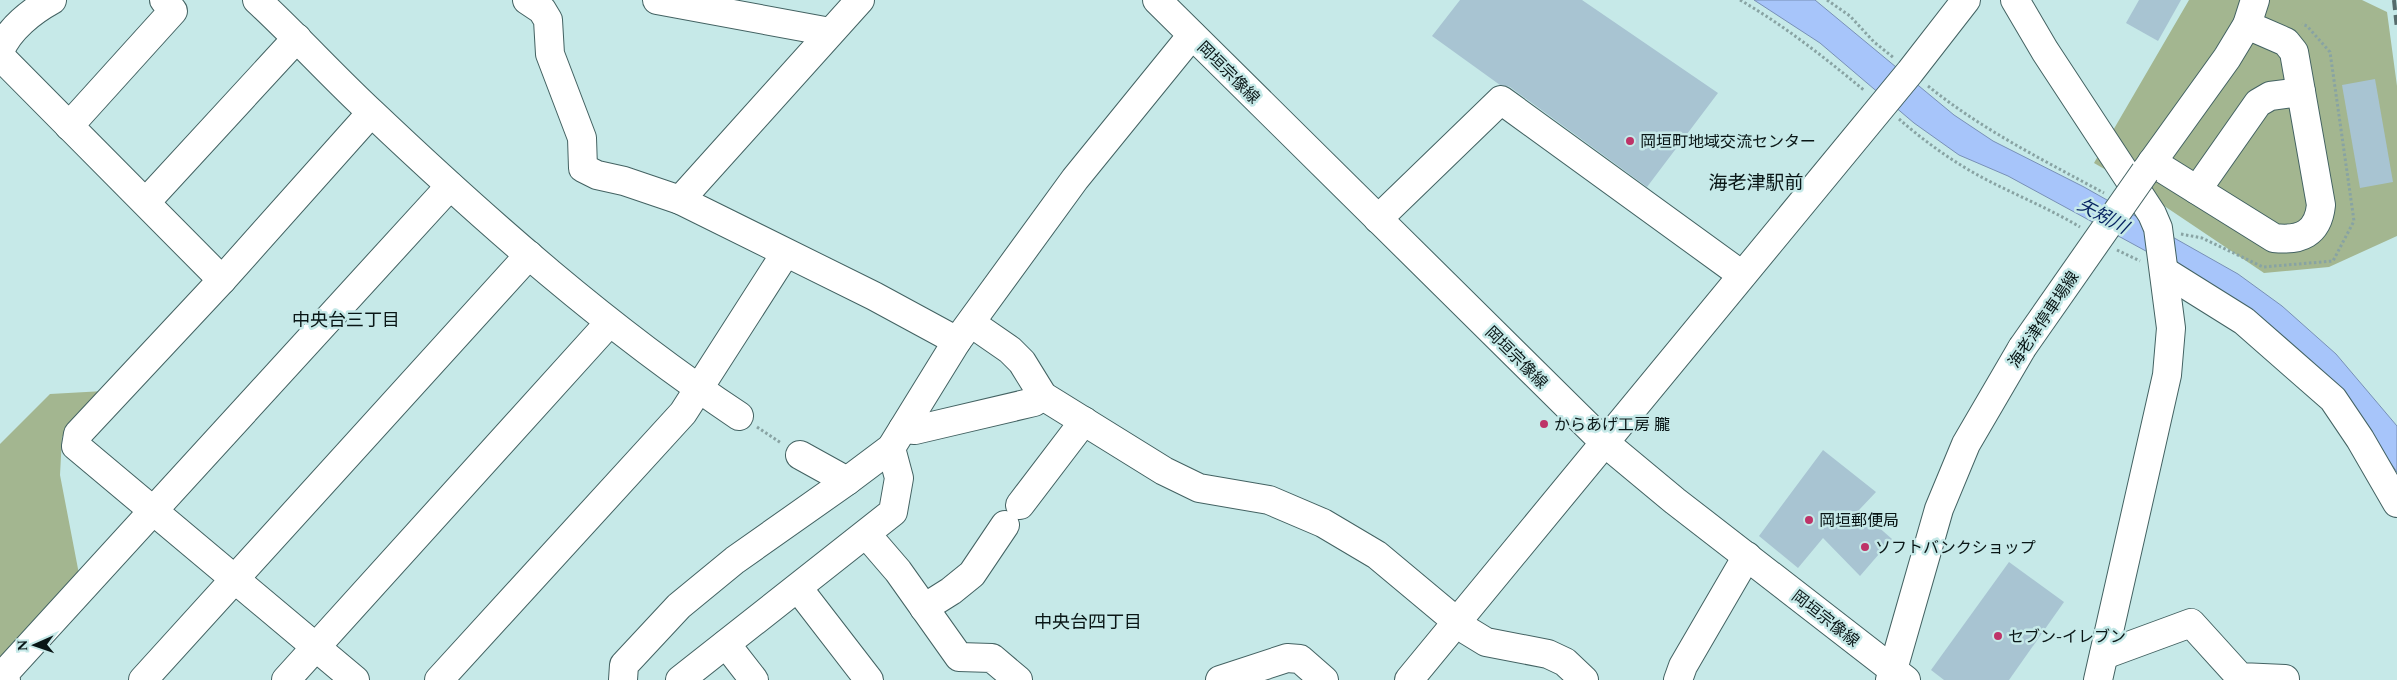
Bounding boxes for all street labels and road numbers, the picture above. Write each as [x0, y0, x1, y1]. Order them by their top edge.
street label: 岡垣宗像線 [1192, 36, 1265, 109]
street label: 海老津停車場線 [2003, 266, 2085, 373]
street label: 岡垣宗像線 [1480, 321, 1553, 394]
street label: 岡垣宗像線 [1786, 585, 1864, 653]

